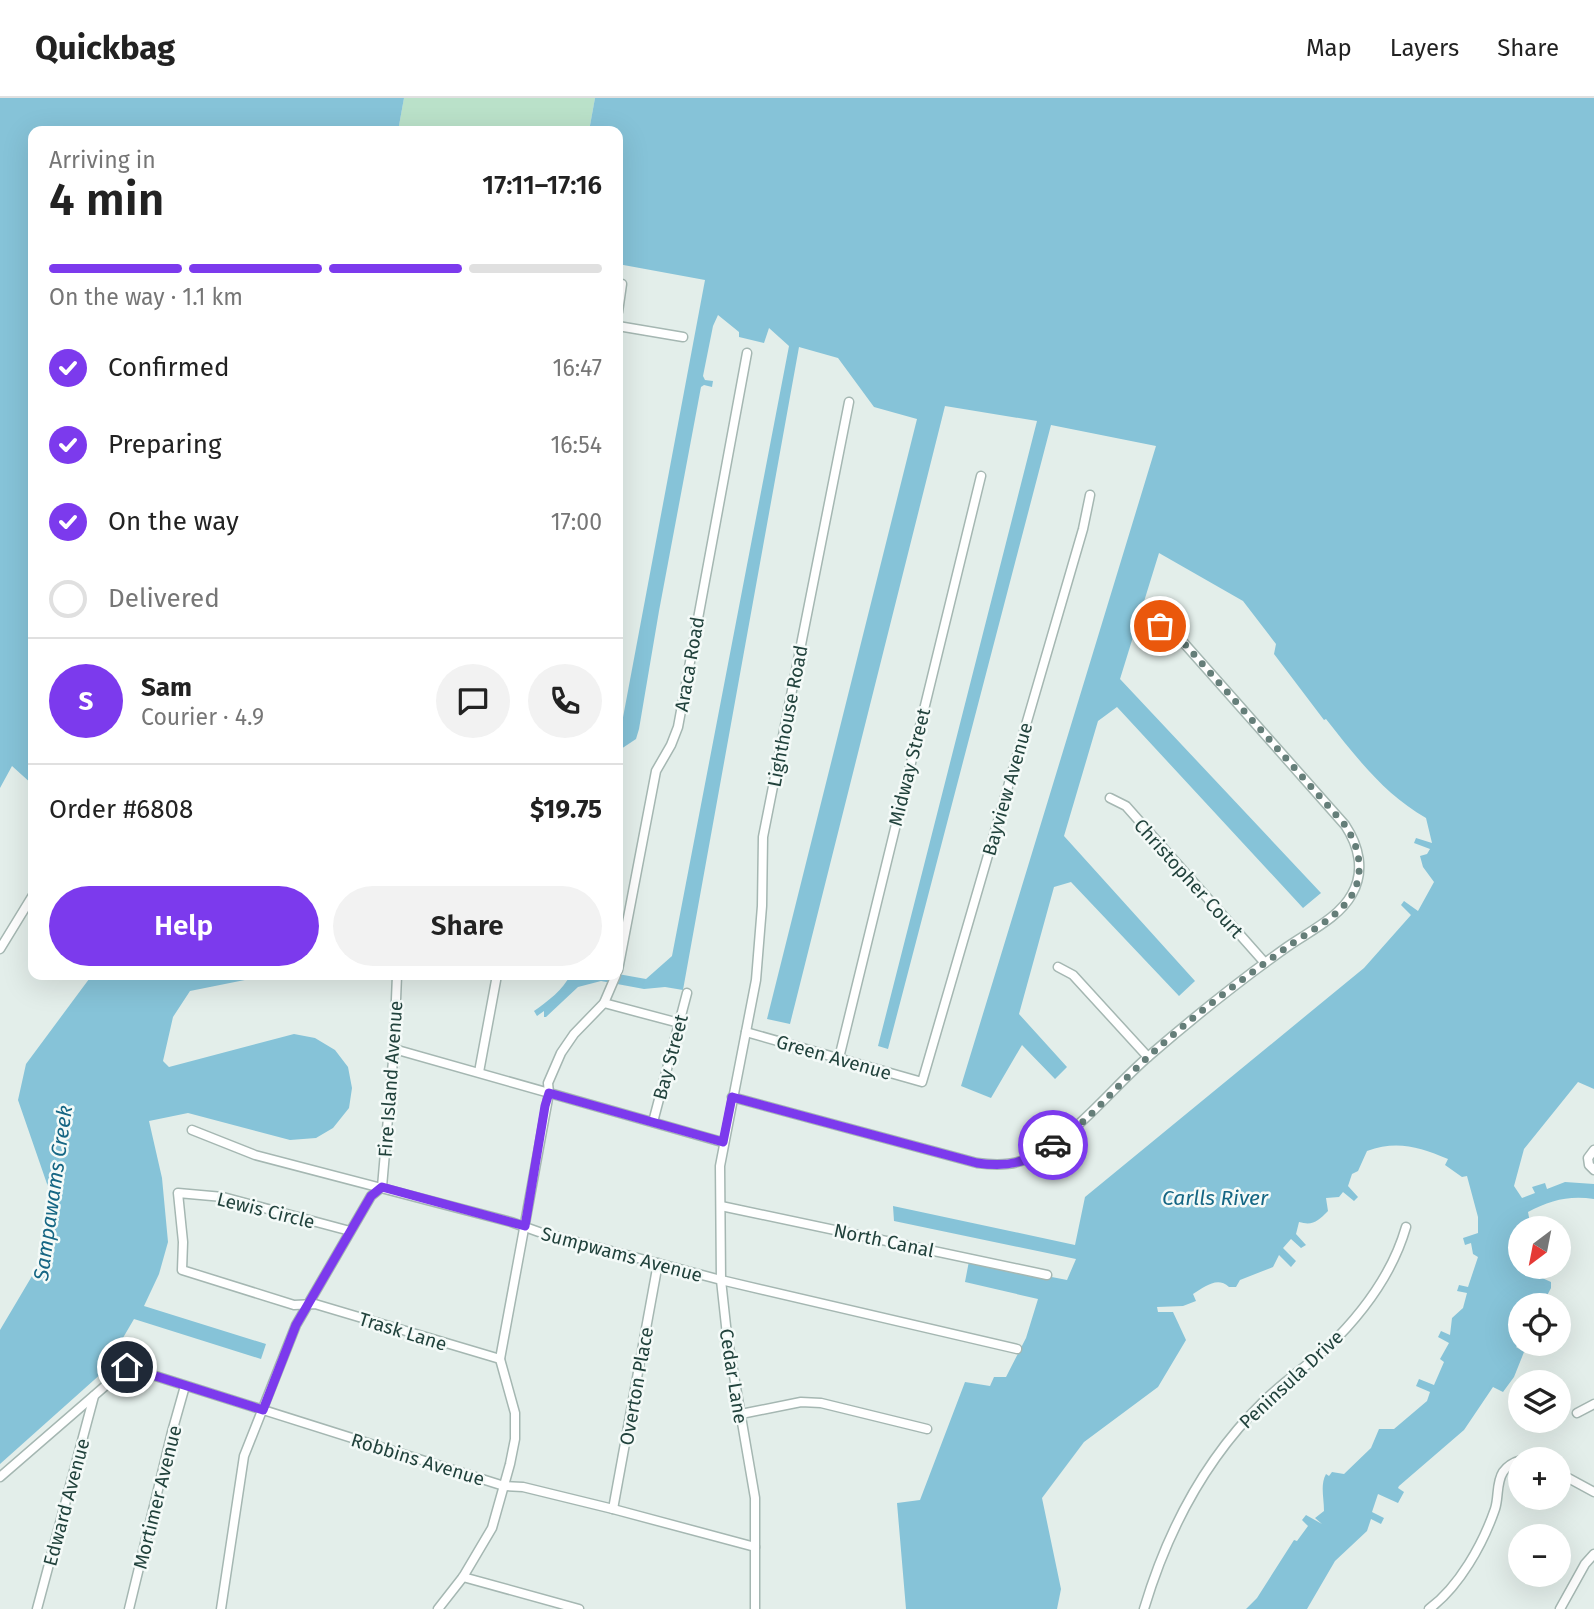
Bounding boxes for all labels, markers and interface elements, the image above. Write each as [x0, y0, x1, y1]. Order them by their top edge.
text: Quickbag [35, 28, 175, 68]
text: Map [1306, 34, 1352, 62]
text: Layers [1390, 34, 1459, 62]
text: Share [1497, 34, 1559, 62]
text: Arriving in [49, 146, 156, 174]
text: 17:11–17:16 [482, 170, 602, 201]
text: 4 min [49, 172, 164, 227]
text: On the way · 1.1 km [49, 283, 243, 311]
icon: check [49, 349, 87, 387]
text: Confirmed [108, 352, 229, 383]
text: 16:47 [552, 354, 602, 382]
icon: check [49, 426, 87, 464]
text: Preparing [108, 429, 221, 460]
text: 16:54 [550, 431, 602, 459]
icon: check [49, 503, 87, 541]
text: On the way [108, 506, 239, 537]
text: 17:00 [551, 508, 602, 536]
text: Delivered [108, 583, 220, 614]
pin [1130, 596, 1190, 656]
icon: bag [1141, 607, 1179, 645]
street label: Araca Road [670, 615, 709, 713]
street label: Lighthouse Road [762, 643, 813, 789]
button: chat [436, 664, 510, 738]
button: phone [528, 664, 602, 738]
text: Sam [141, 672, 192, 703]
text: S [79, 686, 93, 717]
text: Courier · 4.9 [141, 703, 264, 731]
street label: Midway Street [884, 706, 935, 829]
street label: Bayview Avenue [977, 720, 1038, 859]
text: Order #6808 [49, 794, 193, 825]
text: $19.75 [530, 794, 602, 825]
street label: Christopher Court [1129, 814, 1248, 943]
button: Help [49, 886, 319, 966]
button: Share [333, 886, 602, 966]
street label: Fire Island Avenue [374, 1000, 407, 1158]
street label: Bay Street [648, 1012, 693, 1102]
street label: Green Avenue [774, 1030, 894, 1085]
water label: Sampawams Creek [28, 1104, 78, 1283]
courier [1018, 1110, 1088, 1180]
icon: car [1034, 1126, 1072, 1164]
water label: Carlls River [1162, 1185, 1269, 1211]
street label: Lewis Circle [215, 1187, 317, 1234]
north arrow [1508, 1216, 1572, 1279]
map controls [1508, 1216, 1571, 1587]
street label: North Canal [832, 1219, 937, 1262]
street label: Sumpwams Avenue [539, 1222, 705, 1287]
button: locate [1508, 1293, 1571, 1356]
street label: Trask Lane [356, 1307, 450, 1356]
street label: Overton Place [615, 1325, 658, 1447]
street label: Peninsula Drive [1235, 1325, 1348, 1433]
street label: Cedar Lane [715, 1327, 752, 1425]
pin [97, 1337, 157, 1397]
icon: home [108, 1348, 146, 1386]
button: layers [1508, 1370, 1571, 1433]
street label: Mortimer Avenue [128, 1423, 186, 1571]
street label: Robbins Avenue [348, 1428, 487, 1491]
street label: Edward Avenue [38, 1436, 95, 1568]
button: + [1508, 1447, 1571, 1510]
button: − [1508, 1524, 1571, 1587]

